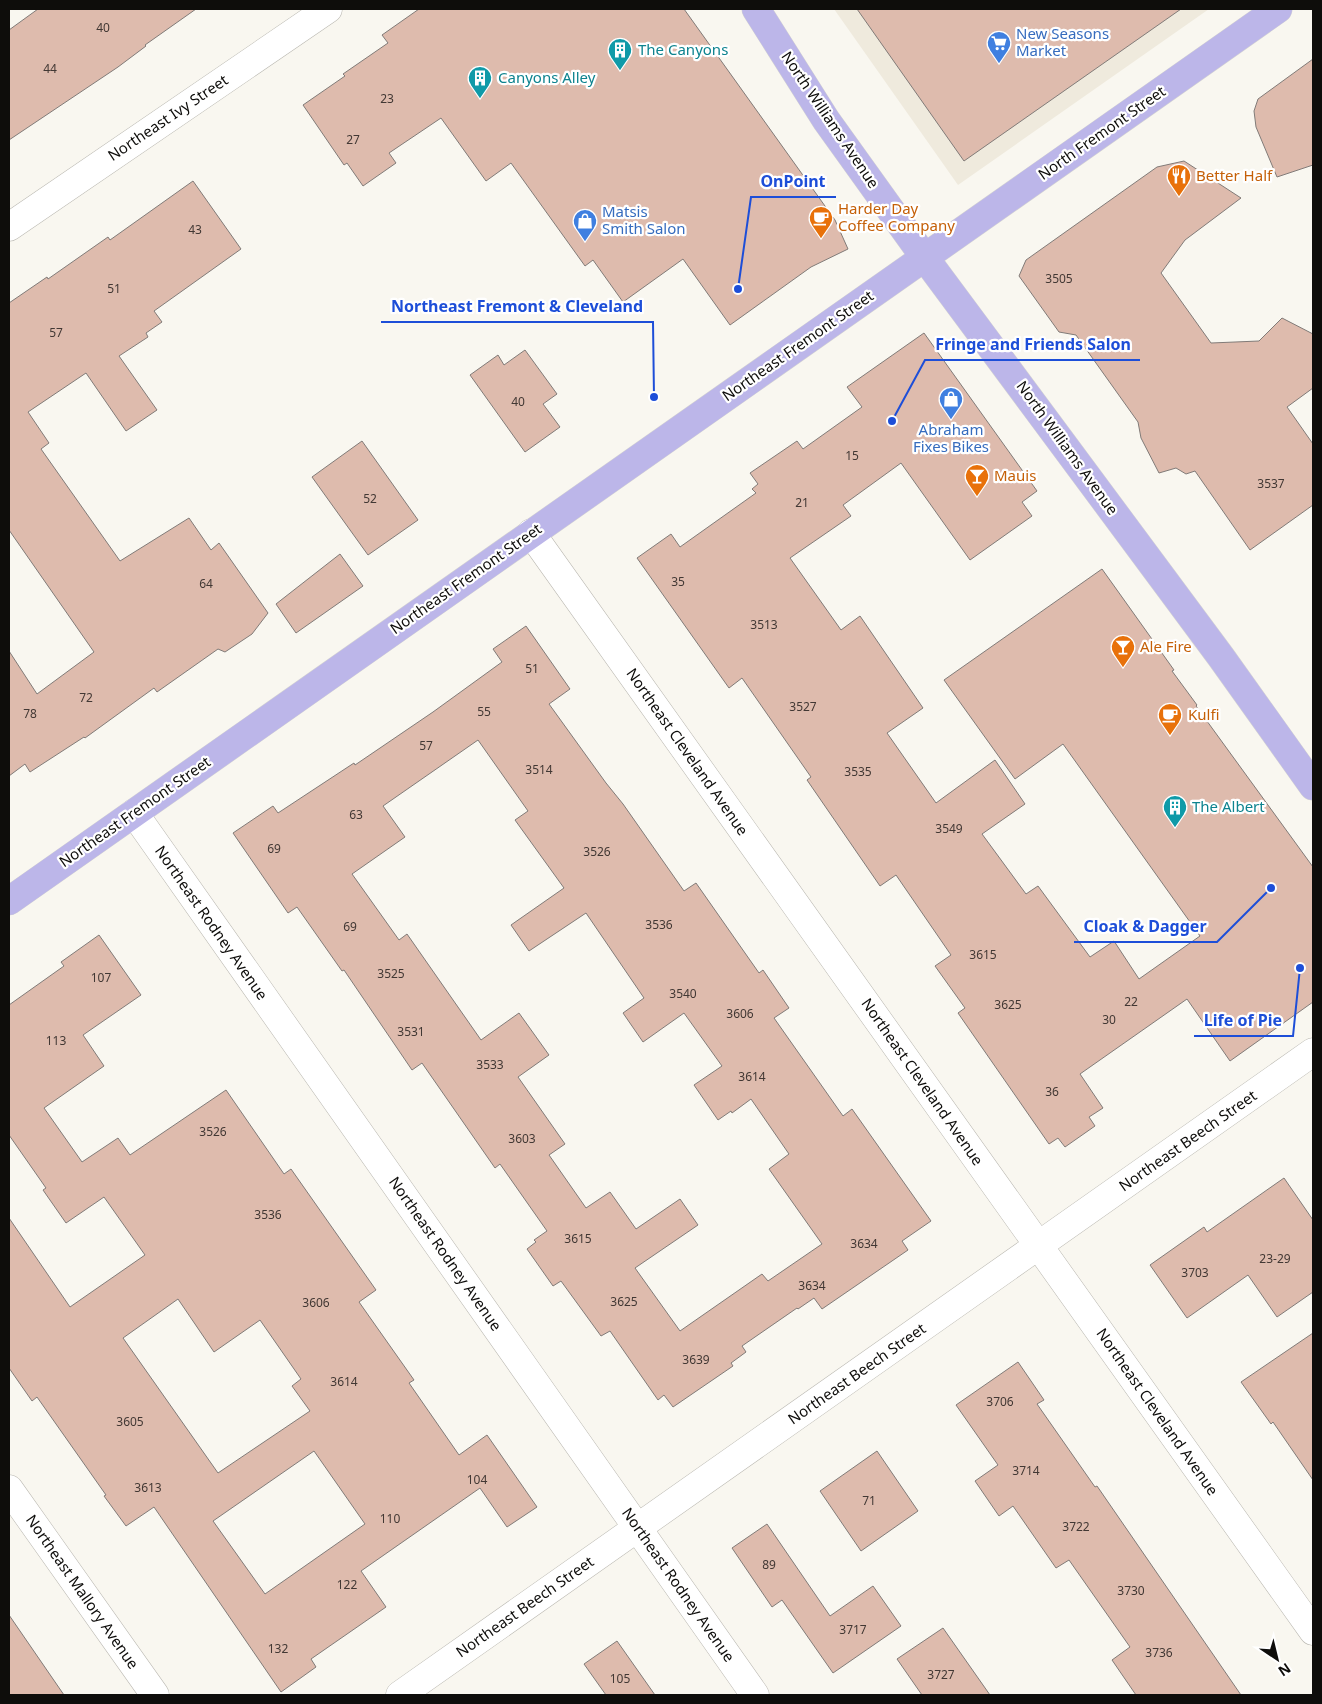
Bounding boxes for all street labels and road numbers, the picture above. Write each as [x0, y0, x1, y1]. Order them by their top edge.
street label: North Williams Avenue [778, 47, 884, 192]
street label: Northeast Ivy Street [103, 69, 232, 165]
street label: North Fremont Street [1034, 80, 1169, 184]
street label: Northeast Fremont Street [718, 285, 878, 405]
street label: North Williams Avenue [1012, 376, 1123, 518]
street label: Northeast Fremont Street [386, 518, 546, 638]
street label: Northeast Cleveland Avenue [622, 664, 753, 839]
street label: Northeast Fremont Street [55, 751, 215, 871]
street label: Northeast Rodney Avenue [151, 841, 273, 1004]
street label: Northeast Cleveland Avenue [857, 994, 988, 1169]
street label: Northeast Beech Street [1115, 1085, 1261, 1195]
street label: Northeast Rodney Avenue [385, 1172, 507, 1335]
street label: Northeast Beech Street [784, 1318, 930, 1428]
street label: Northeast Cleveland Avenue [1092, 1324, 1223, 1499]
street label: Northeast Rodney Avenue [618, 1503, 740, 1666]
street label: Northeast Mallory Avenue [22, 1510, 144, 1673]
street label: Northeast Beech Street [452, 1551, 598, 1661]

